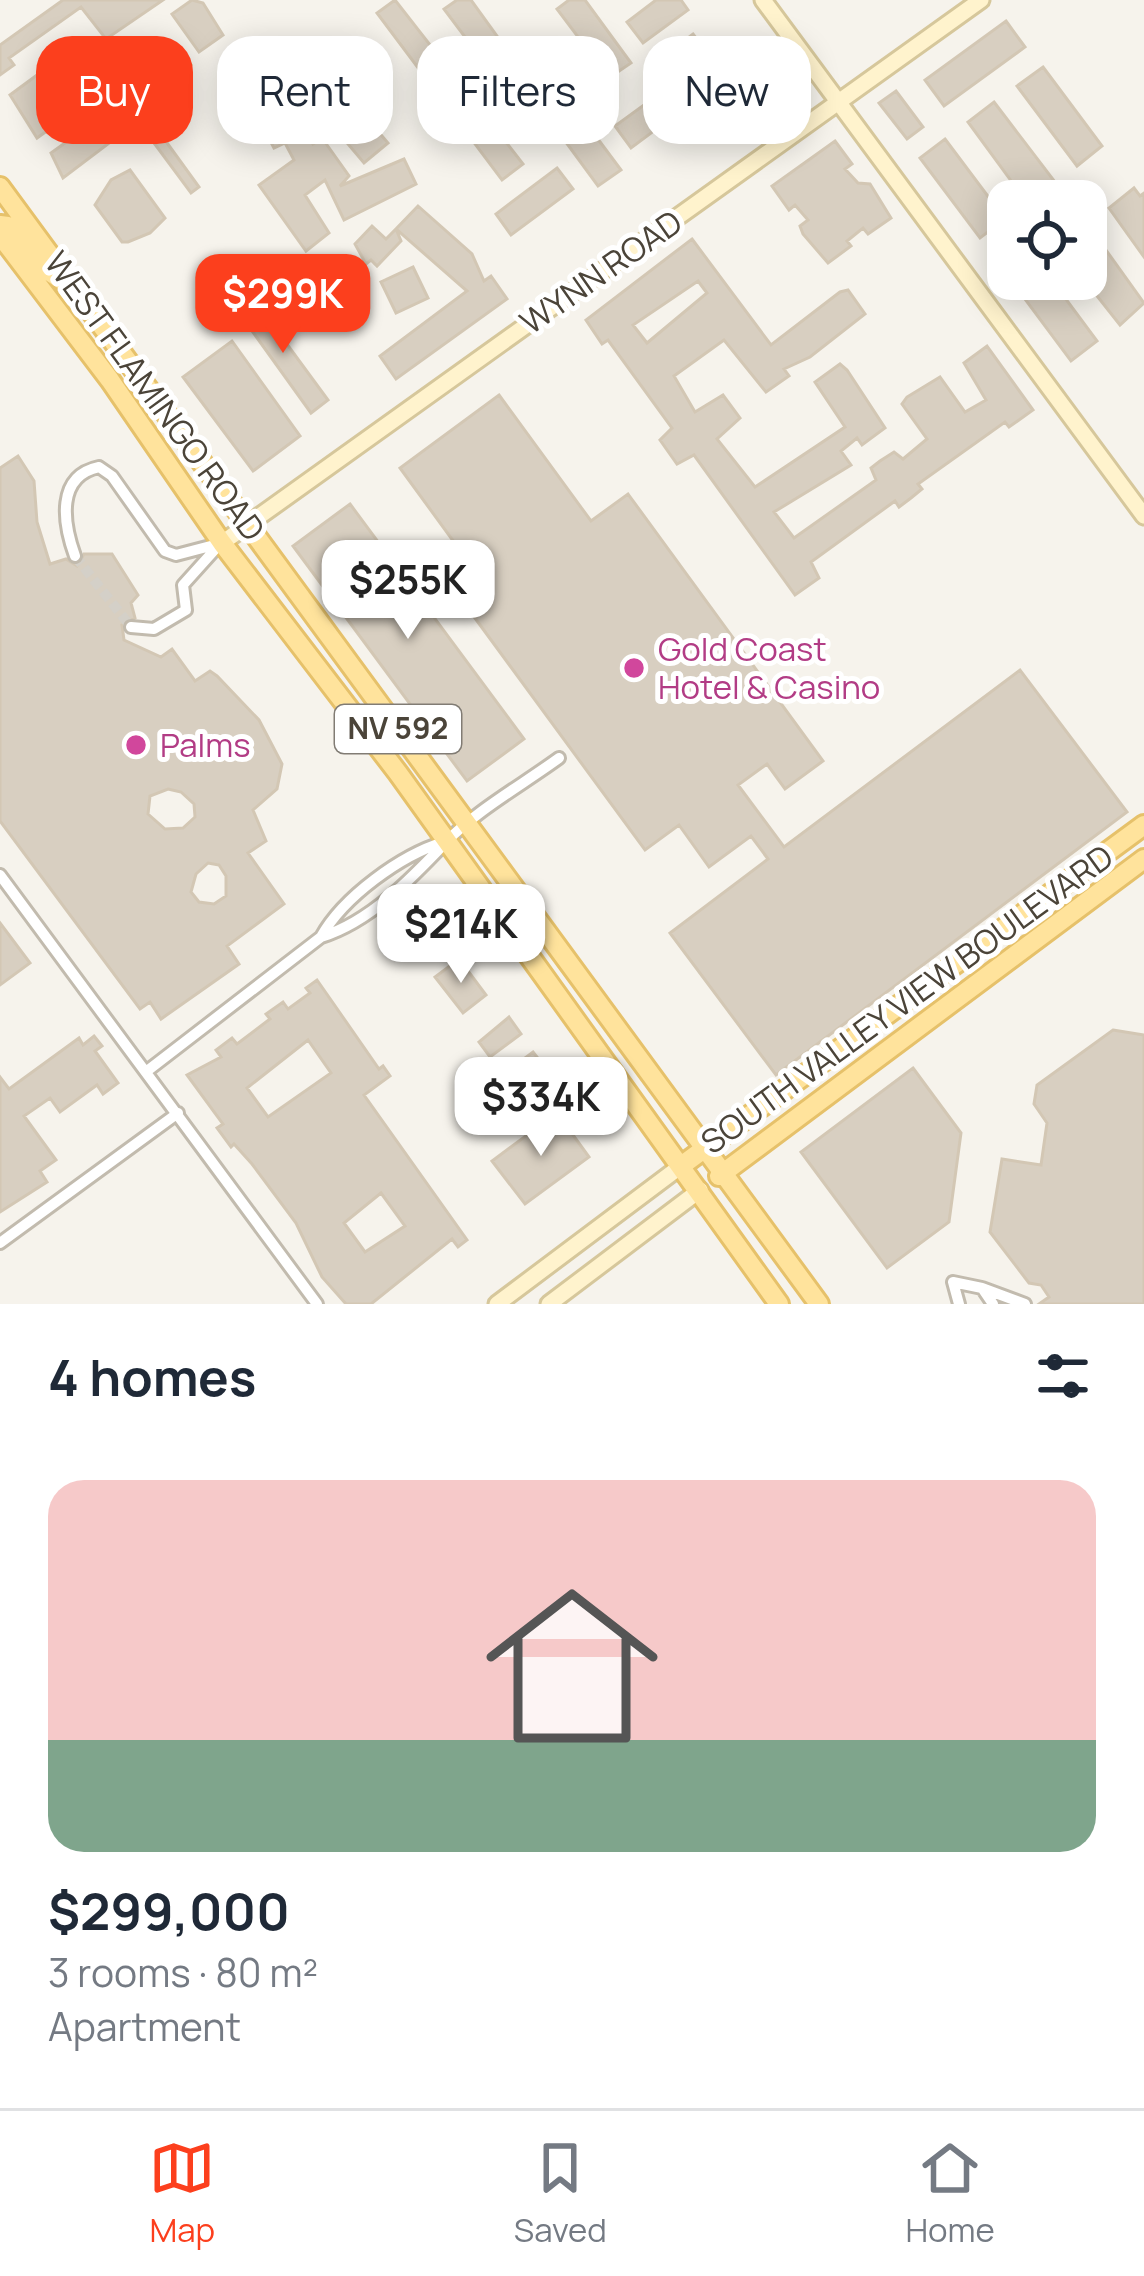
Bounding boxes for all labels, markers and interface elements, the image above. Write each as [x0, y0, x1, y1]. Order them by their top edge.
chip: Buy [36, 36, 193, 144]
chip: Rent [217, 36, 393, 144]
chip: Filters [417, 36, 619, 144]
chip: New [643, 36, 811, 144]
map controls [987, 180, 1107, 300]
button: locate [987, 180, 1107, 300]
street label: WYNN ROAD [511, 199, 691, 344]
street label: WEST FLAMINGO ROAD [35, 242, 276, 550]
pin: $299K [199, 254, 367, 356]
text: $299K [222, 266, 344, 320]
pin: $255K [324, 540, 492, 642]
text: $255K [349, 552, 467, 606]
place label: Gold Coast Hotel & Casino [658, 626, 880, 709]
marker: Gold Coast Hotel & Casino [621, 655, 647, 681]
road number: NV 592 [335, 705, 461, 753]
place label: Palms [160, 722, 251, 767]
marker: Palms [123, 732, 149, 758]
street label: SOUTH VALLEY VIEW BOULEVARD [692, 834, 1122, 1164]
pin: $214K [377, 884, 545, 986]
text: $214K [404, 896, 518, 950]
pin: $334K [457, 1057, 625, 1159]
text: $334K [482, 1069, 600, 1123]
text: 4 homes [48, 1342, 256, 1411]
icon: filters [1030, 1343, 1096, 1409]
icon: home [464, 1558, 680, 1774]
text: $299,000 [48, 1876, 290, 1945]
text: 3 rooms · 80 m² [48, 1945, 318, 1999]
text: Apartment [48, 1999, 241, 2053]
tab: Map [149, 2135, 215, 2252]
tab: Saved [514, 2135, 607, 2252]
tab: Home [905, 2135, 995, 2252]

